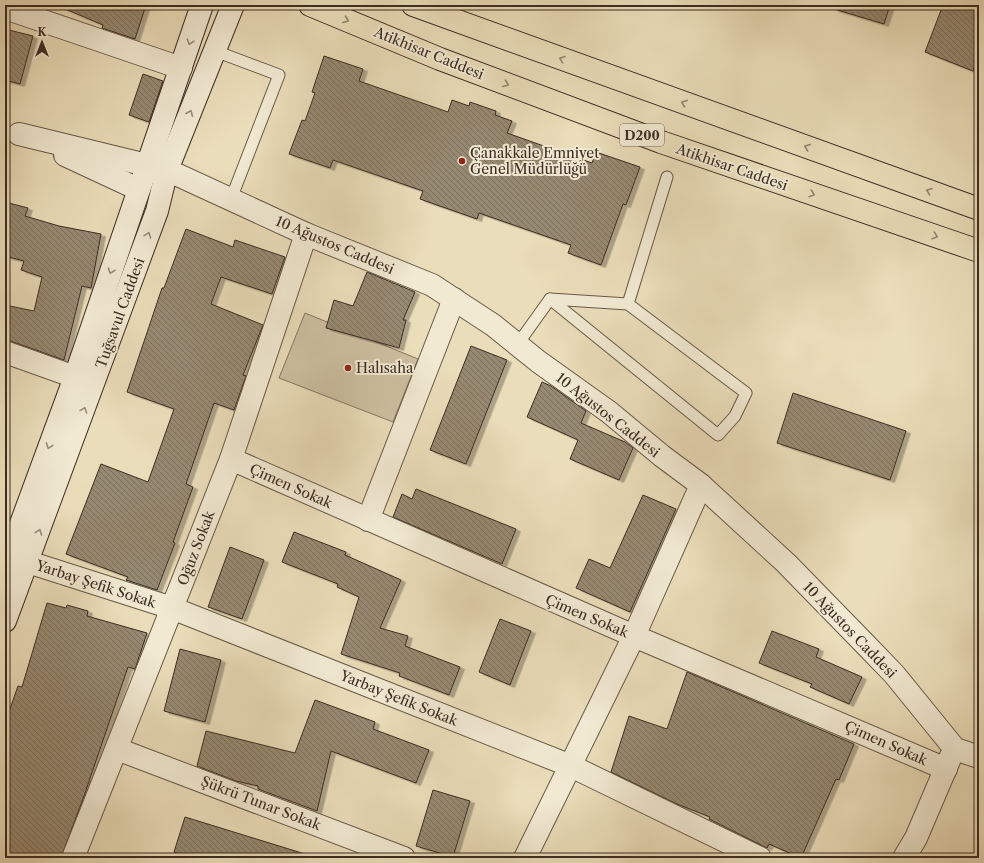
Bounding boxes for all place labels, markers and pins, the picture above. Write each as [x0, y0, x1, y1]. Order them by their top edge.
place label: Çanakkale Emniyet Genel Müdürlüğü [470, 144, 599, 178]
marker: Çanakkale Emniyet Genel Müdürlüğü [457, 156, 467, 166]
place label: Halısaha [356, 359, 414, 377]
marker: Halısaha [343, 363, 353, 373]

